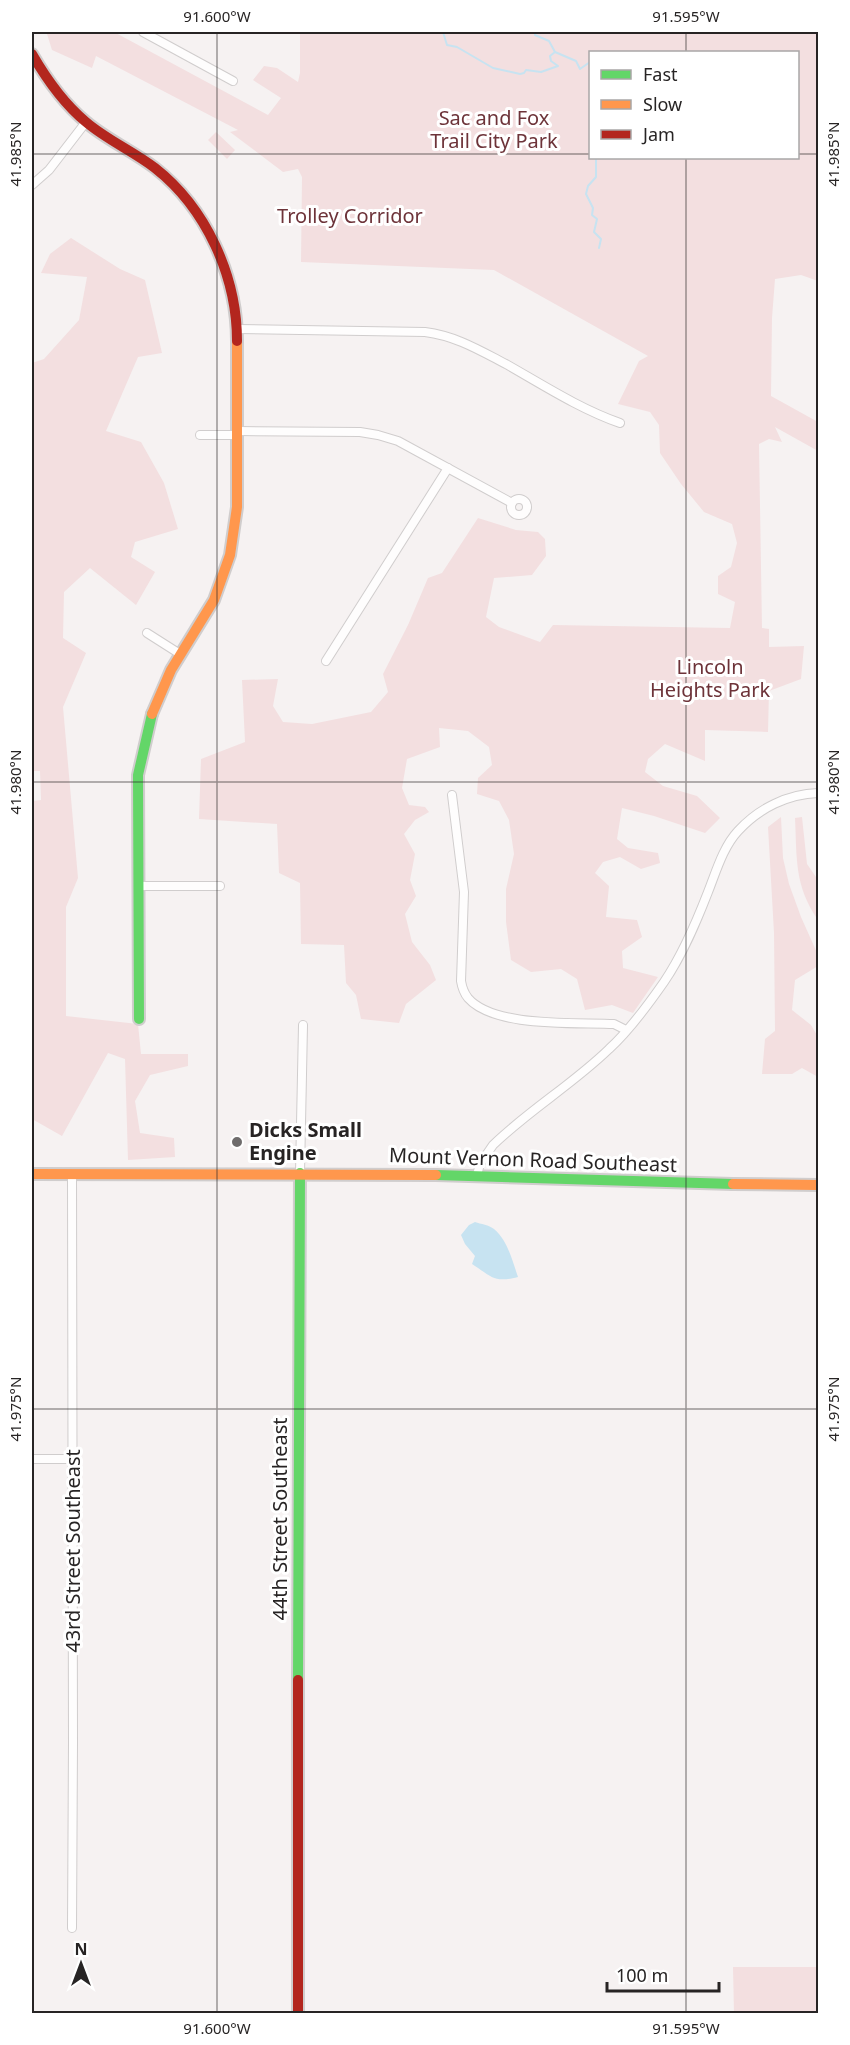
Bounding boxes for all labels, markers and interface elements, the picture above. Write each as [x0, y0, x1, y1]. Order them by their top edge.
text: 91.600°W [183, 6, 251, 26]
text: 91.595°W [652, 6, 720, 26]
legend [589, 51, 799, 159]
text: Fast [643, 62, 678, 86]
text: Slow [643, 92, 682, 116]
park label: Sac and Fox Trail City Park [430, 104, 558, 154]
text: 41.985°N [5, 122, 25, 186]
text: Jam [641, 122, 675, 146]
text: 41.985°N [823, 122, 843, 186]
park label: Trolley Corridor [277, 202, 423, 229]
park label: Lincoln Heights Park [650, 653, 770, 703]
text: 41.980°N [5, 750, 25, 814]
text: 41.980°N [823, 750, 843, 814]
place label: Dicks Small Engine [249, 1116, 362, 1166]
marker: Dicks Small Engine [230, 1135, 244, 1149]
street label: Mount Vernon Road Southeast [389, 1141, 677, 1178]
text: 41.975°N [5, 1377, 25, 1441]
text: 41.975°N [823, 1377, 843, 1441]
street label: 44th Street Southeast [266, 1417, 293, 1621]
street label: 43rd Street Southeast [59, 1449, 86, 1653]
north arrow [51, 1934, 111, 1994]
text: N [74, 1938, 88, 1960]
scale bar [607, 1955, 720, 1993]
text: 100 m [616, 1963, 668, 1987]
text: 91.600°W [183, 2018, 251, 2038]
text: 91.595°W [652, 2018, 720, 2038]

